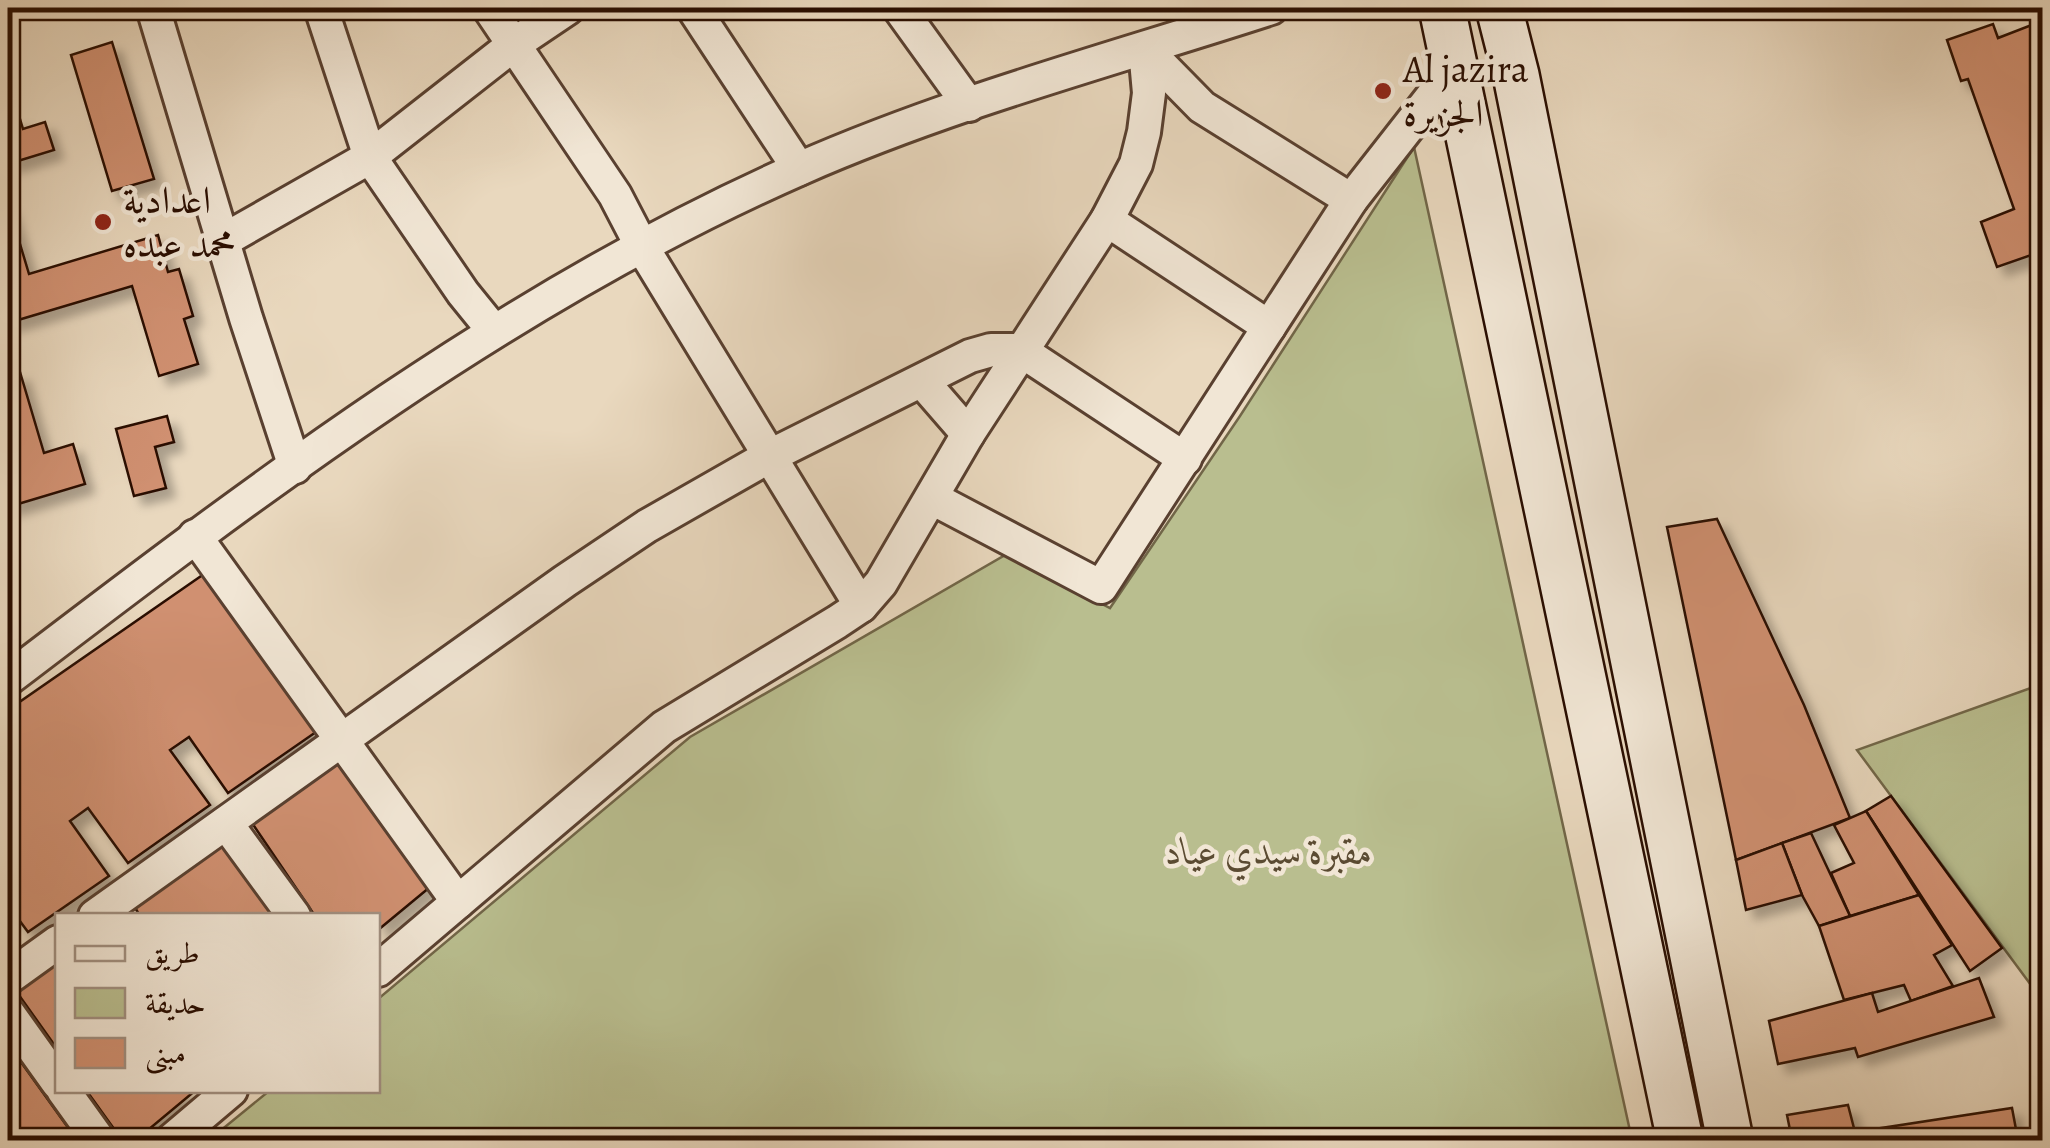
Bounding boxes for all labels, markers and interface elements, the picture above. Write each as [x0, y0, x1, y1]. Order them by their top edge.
place label: Al jazira الجزيرة [1402, 43, 1529, 139]
marker: Al jazira الجزيرة [1372, 80, 1394, 102]
place label: اعدادية محمد عبده [123, 174, 235, 270]
marker: اعدادية محمد عبده [92, 211, 114, 233]
park label: مقبرة سيدي عياد [1165, 825, 1373, 882]
legend [55, 913, 380, 1093]
text: طريق [145, 933, 200, 973]
text: حديقة [145, 983, 206, 1023]
text: مبنى [145, 1033, 186, 1075]

